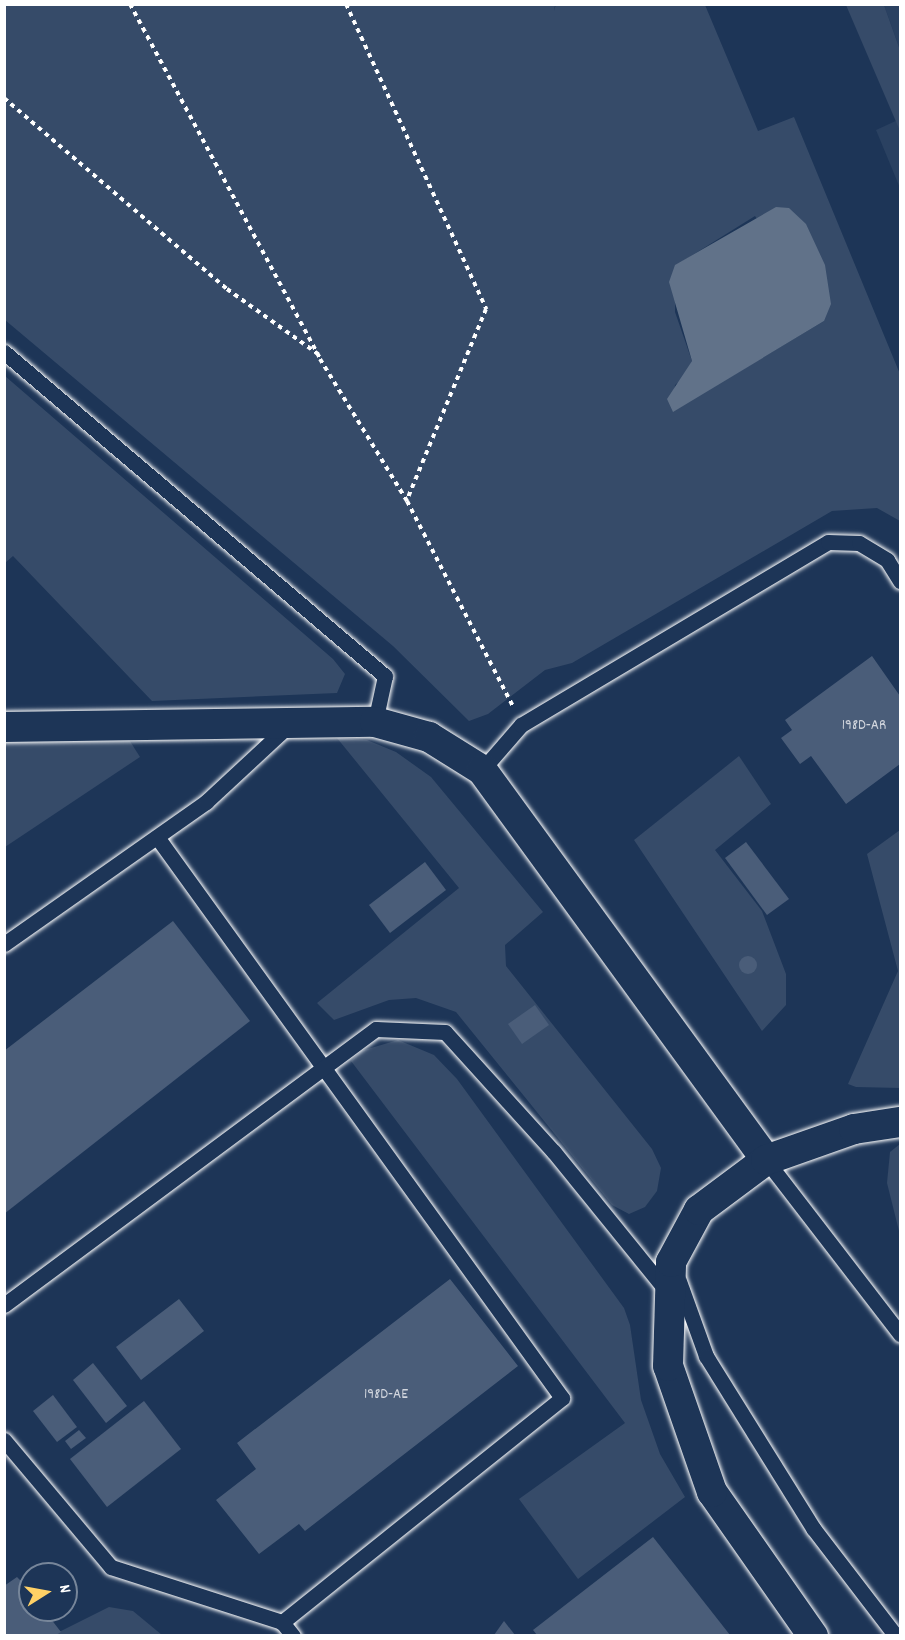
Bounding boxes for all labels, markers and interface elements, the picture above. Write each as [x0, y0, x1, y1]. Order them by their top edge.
house number: 198D-AR [842, 718, 886, 736]
house number: 198D-AE [364, 1387, 408, 1405]
north arrow [18, 1562, 78, 1622]
text: N [52, 1583, 76, 1595]

